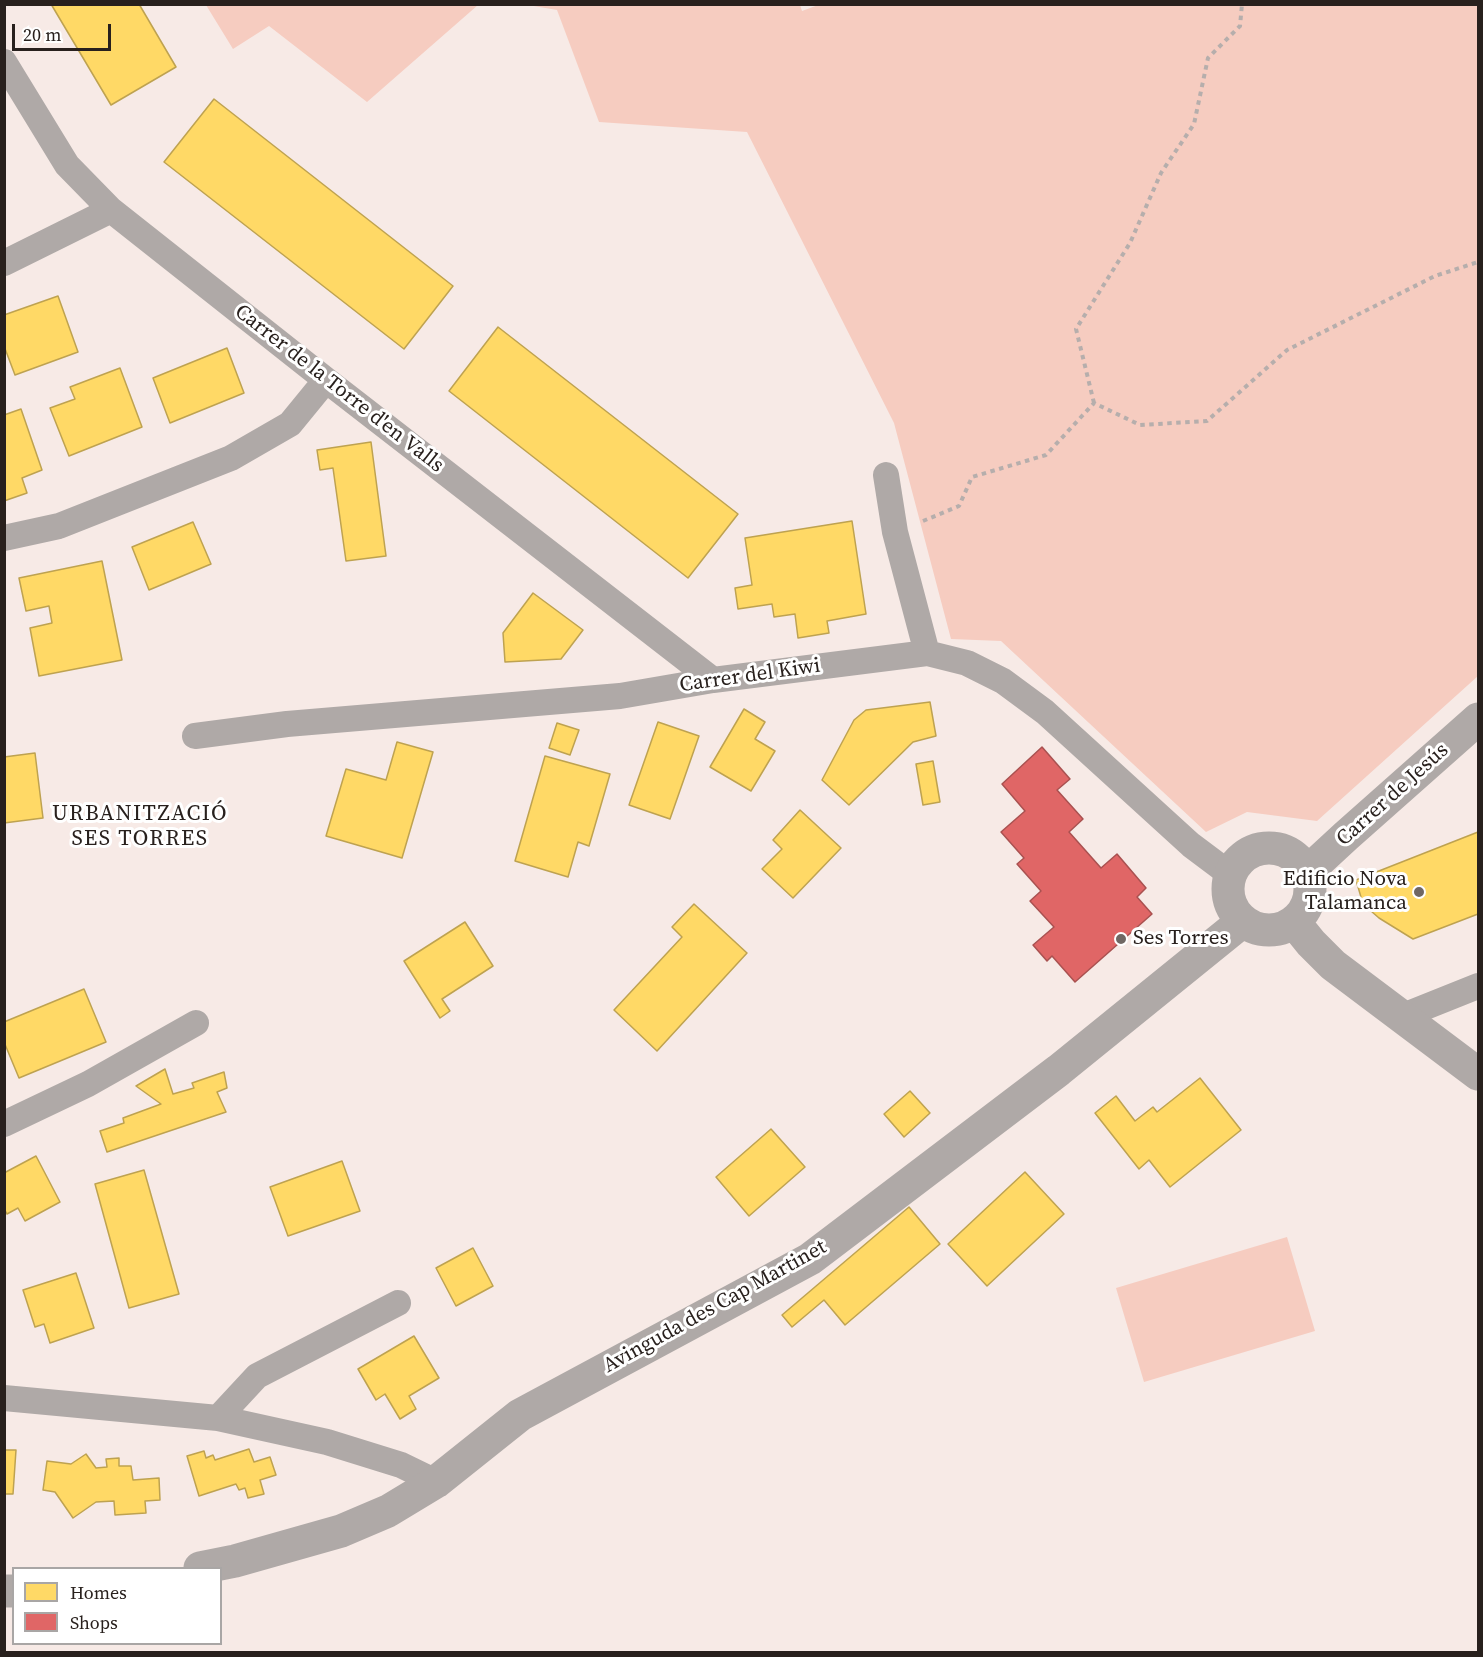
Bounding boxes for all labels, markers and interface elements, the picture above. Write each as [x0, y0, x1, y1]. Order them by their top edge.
scale bar [15, 12, 114, 50]
text: 20 m [23, 22, 61, 47]
street label: Carrer de la Torre d'en Valls [229, 299, 449, 479]
street label: Carrer del Kiwi [678, 654, 822, 698]
street label: Carrer de Jesús [1332, 738, 1454, 852]
district label: URBANITZACIÓ SES TORRES [52, 801, 228, 852]
place label: Edificio Nova Talamanca [1283, 867, 1407, 917]
marker: Edificio Nova Talamanca [1412, 885, 1426, 899]
place label: Ses Torres [1133, 926, 1229, 952]
marker: Ses Torres [1114, 932, 1128, 946]
street label: Avinguda des Cap Martinet [599, 1235, 831, 1379]
legend [12, 1567, 222, 1645]
text: Homes [70, 1580, 127, 1605]
text: Shops [70, 1610, 118, 1635]

